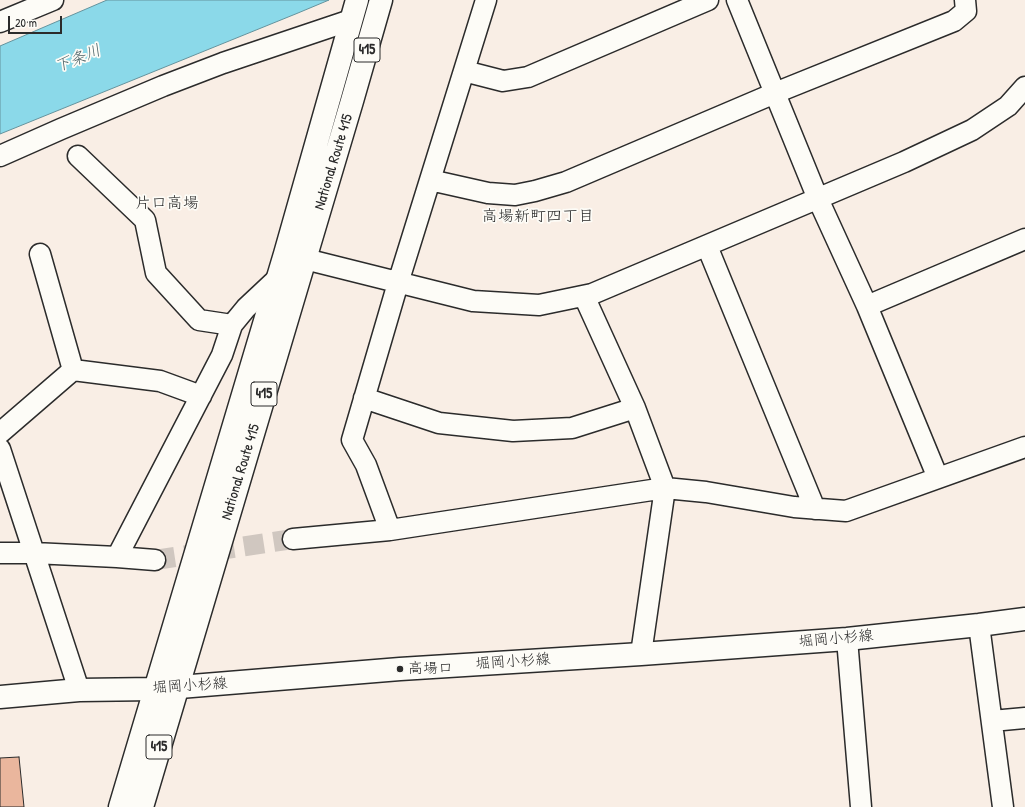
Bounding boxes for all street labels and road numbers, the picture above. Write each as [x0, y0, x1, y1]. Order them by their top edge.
road number: 415 [354, 38, 380, 62]
street label: National Route 415 [311, 112, 357, 212]
road number: 415 [251, 382, 277, 406]
street label: National Route 415 [218, 422, 264, 522]
street label: 堀岡小杉線 [798, 627, 874, 651]
street label: 堀岡小杉線 [475, 650, 551, 674]
street label: 堀岡小杉線 [152, 674, 228, 698]
road number: 415 [146, 735, 172, 759]

